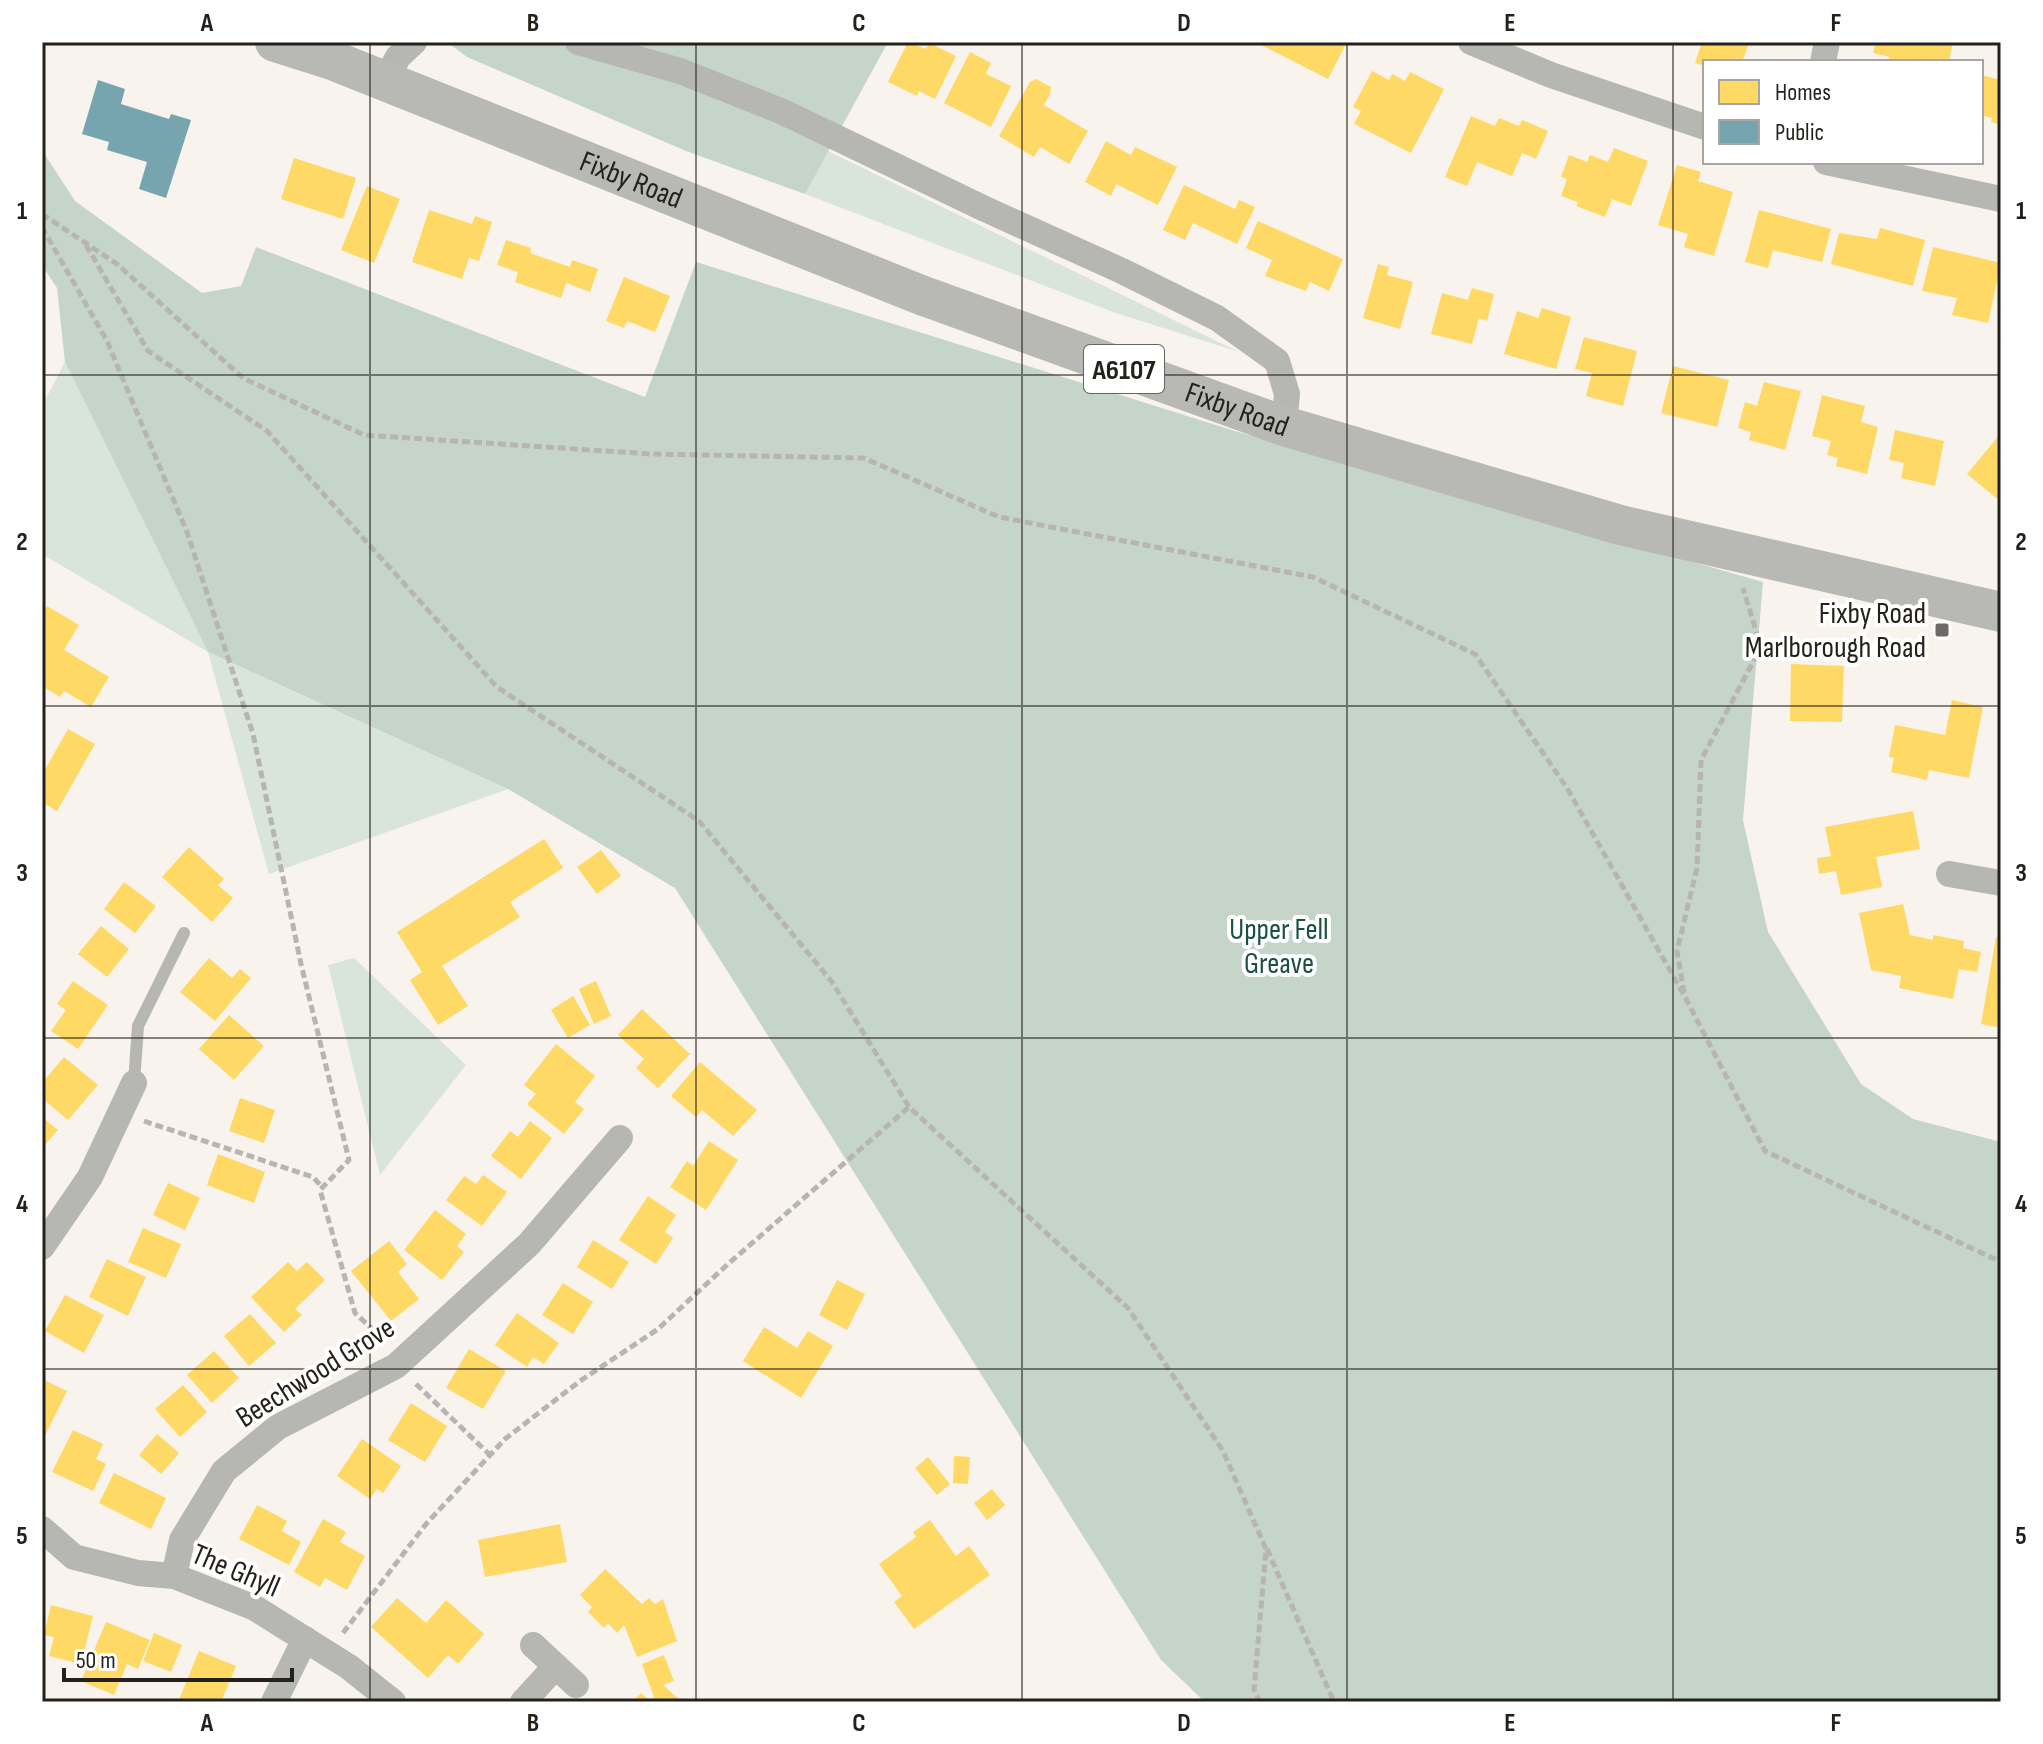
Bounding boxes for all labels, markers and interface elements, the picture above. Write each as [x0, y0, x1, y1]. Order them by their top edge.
text: A [200, 8, 214, 39]
text: B [527, 8, 539, 39]
text: C [852, 8, 866, 39]
text: D [1177, 8, 1191, 39]
text: E [1504, 8, 1516, 39]
text: F [1831, 8, 1842, 39]
legend [1703, 60, 1983, 164]
text: Homes [1775, 78, 1831, 107]
text: Public [1775, 118, 1824, 147]
street label: Fixby Road [574, 144, 687, 217]
text: 1 [17, 196, 27, 227]
text: 1 [2016, 196, 2026, 227]
road number: A6107 [1084, 345, 1164, 393]
street label: Fixby Road [1180, 375, 1293, 445]
text: 2 [16, 527, 28, 558]
text: 2 [2015, 527, 2027, 558]
place label: Fixby Road Marlborough Road [1745, 596, 1926, 666]
marker: Fixby Road Marlborough Road [1933, 621, 1951, 639]
text: 3 [16, 858, 28, 889]
text: 3 [2015, 858, 2027, 889]
park label: Upper Fell Greave [1229, 912, 1329, 982]
text: 4 [16, 1189, 28, 1220]
text: 4 [2015, 1189, 2027, 1220]
street label: Beechwood Grove [230, 1310, 401, 1436]
text: 5 [16, 1521, 28, 1552]
text: 5 [2015, 1521, 2027, 1552]
street label: The Ghyll [186, 1536, 285, 1605]
scale bar [64, 1632, 292, 1682]
text: 50 m [76, 1646, 116, 1675]
text: A [200, 1708, 214, 1739]
text: B [527, 1708, 539, 1739]
text: C [852, 1708, 866, 1739]
text: D [1177, 1708, 1191, 1739]
text: E [1504, 1708, 1516, 1739]
text: F [1831, 1708, 1842, 1739]

